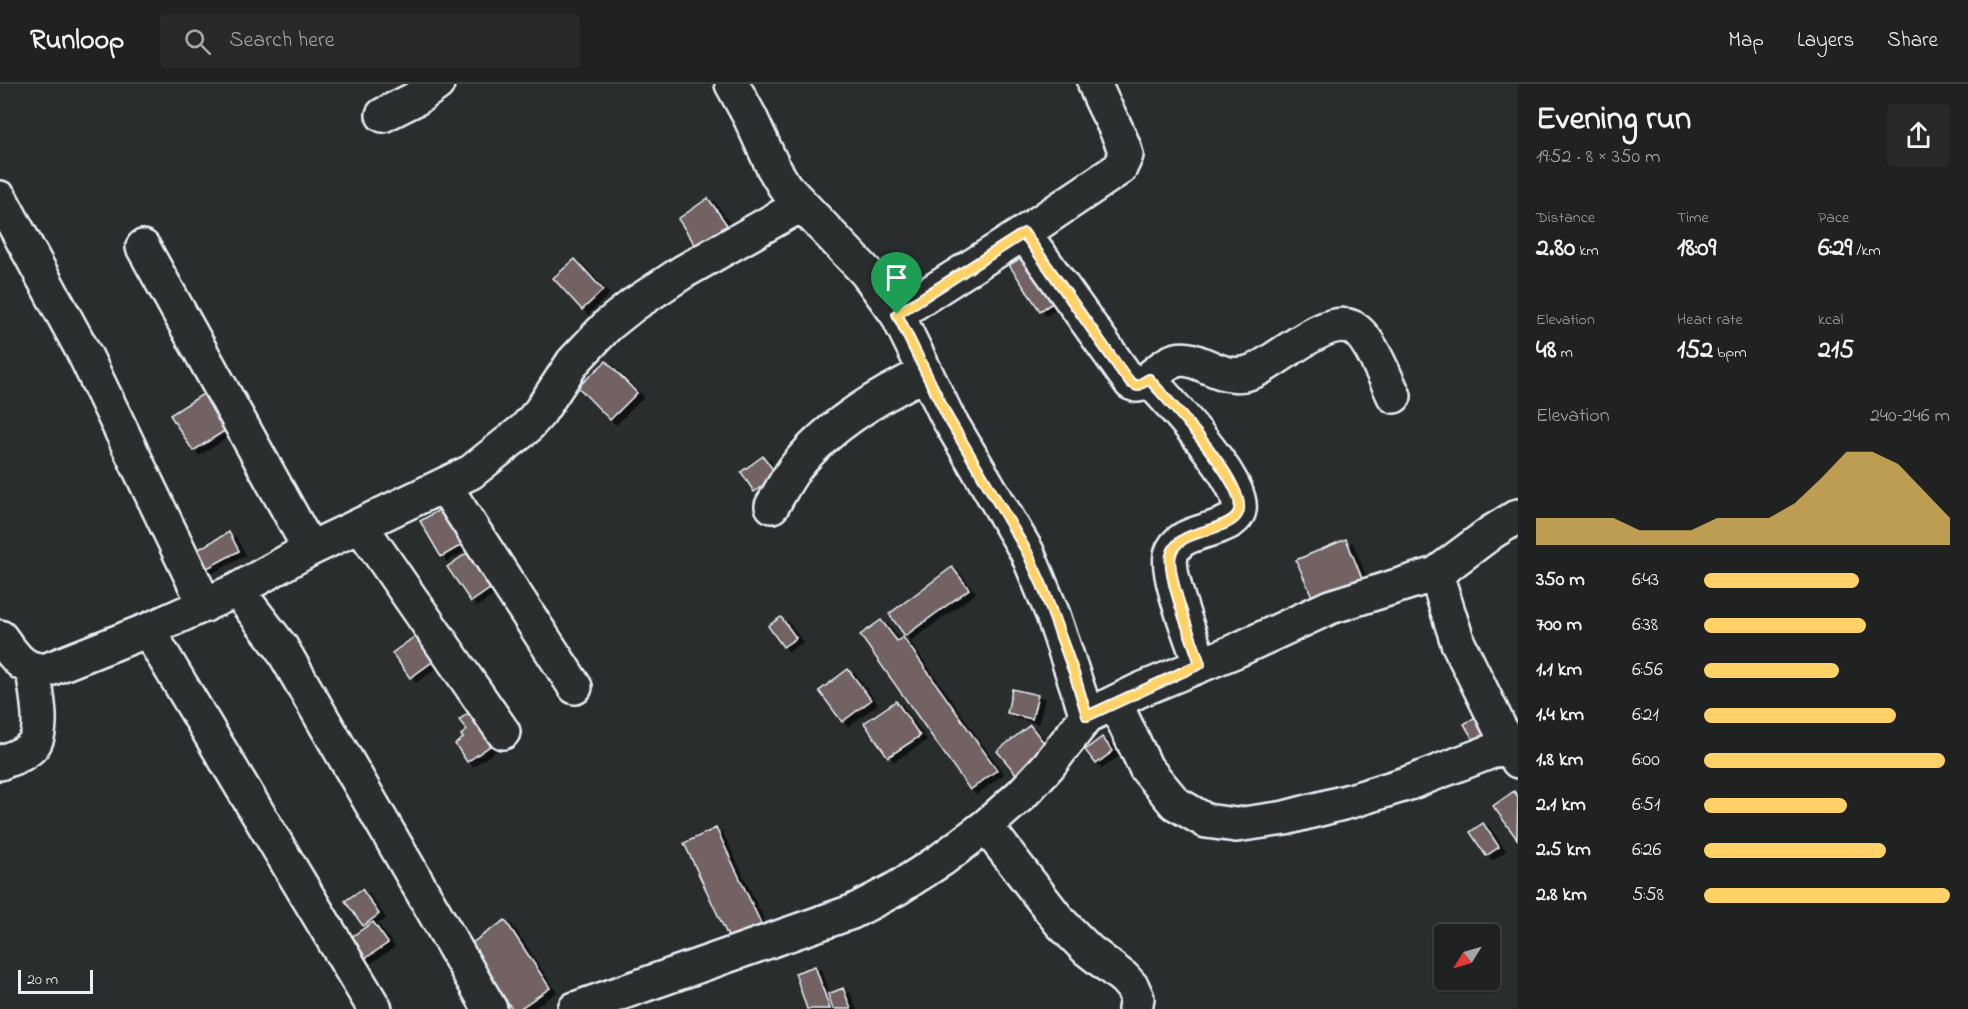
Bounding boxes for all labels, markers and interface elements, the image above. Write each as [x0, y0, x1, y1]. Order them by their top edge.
search box [160, 14, 580, 68]
text: Runloop [30, 21, 124, 62]
icon: search [181, 25, 214, 58]
text: Search here [229, 25, 335, 57]
text: Map [1728, 26, 1764, 56]
text: Layers [1797, 26, 1854, 56]
text: Share [1887, 26, 1938, 56]
text: Evening run [1536, 96, 1691, 144]
button: share [1887, 104, 1950, 167]
text: 19:52 · 8 × 350 m [1536, 143, 1661, 172]
text: Distance [1536, 206, 1595, 230]
text: Time [1677, 206, 1709, 230]
text: Pace [1818, 206, 1849, 230]
text: 2.80 [1536, 230, 1575, 268]
text: 18:09 [1677, 230, 1716, 268]
text: 6:29 [1818, 230, 1852, 268]
text: km [1575, 239, 1599, 263]
text: /km [1852, 239, 1881, 263]
pin [871, 252, 922, 314]
icon: arrive [880, 261, 913, 294]
text: Elevation [1536, 308, 1595, 332]
text: Heart rate [1677, 308, 1743, 332]
text: kcal [1818, 308, 1843, 332]
text: 48 [1536, 332, 1556, 370]
text: 152 [1677, 332, 1713, 370]
text: 215 [1818, 332, 1854, 370]
text: m [1556, 341, 1573, 365]
text: bpm [1713, 341, 1747, 365]
text: Elevation [1536, 402, 1610, 431]
text: 240–246 m [1870, 402, 1950, 431]
text: 350 m [1536, 566, 1585, 595]
text: 6:43 [1632, 566, 1659, 595]
text: 700 m [1536, 611, 1582, 640]
text: 6:38 [1632, 611, 1658, 640]
text: 1.1 km [1536, 656, 1582, 685]
text: 6:56 [1632, 656, 1663, 685]
text: 1.4 km [1536, 701, 1584, 730]
text: 6:21 [1632, 701, 1659, 730]
text: 1.8 km [1536, 746, 1583, 775]
text: 6:00 [1632, 746, 1660, 775]
text: 2.1 km [1536, 791, 1586, 820]
text: 6:51 [1632, 791, 1660, 820]
text: 2.5 km [1536, 836, 1591, 865]
text: 6:26 [1632, 836, 1661, 865]
text: 2.8 km [1536, 881, 1587, 910]
text: 5:58 [1632, 881, 1664, 910]
north arrow [1434, 924, 1500, 990]
map controls [1434, 924, 1500, 990]
scale bar [18, 967, 93, 994]
text: 20 m [27, 968, 58, 992]

